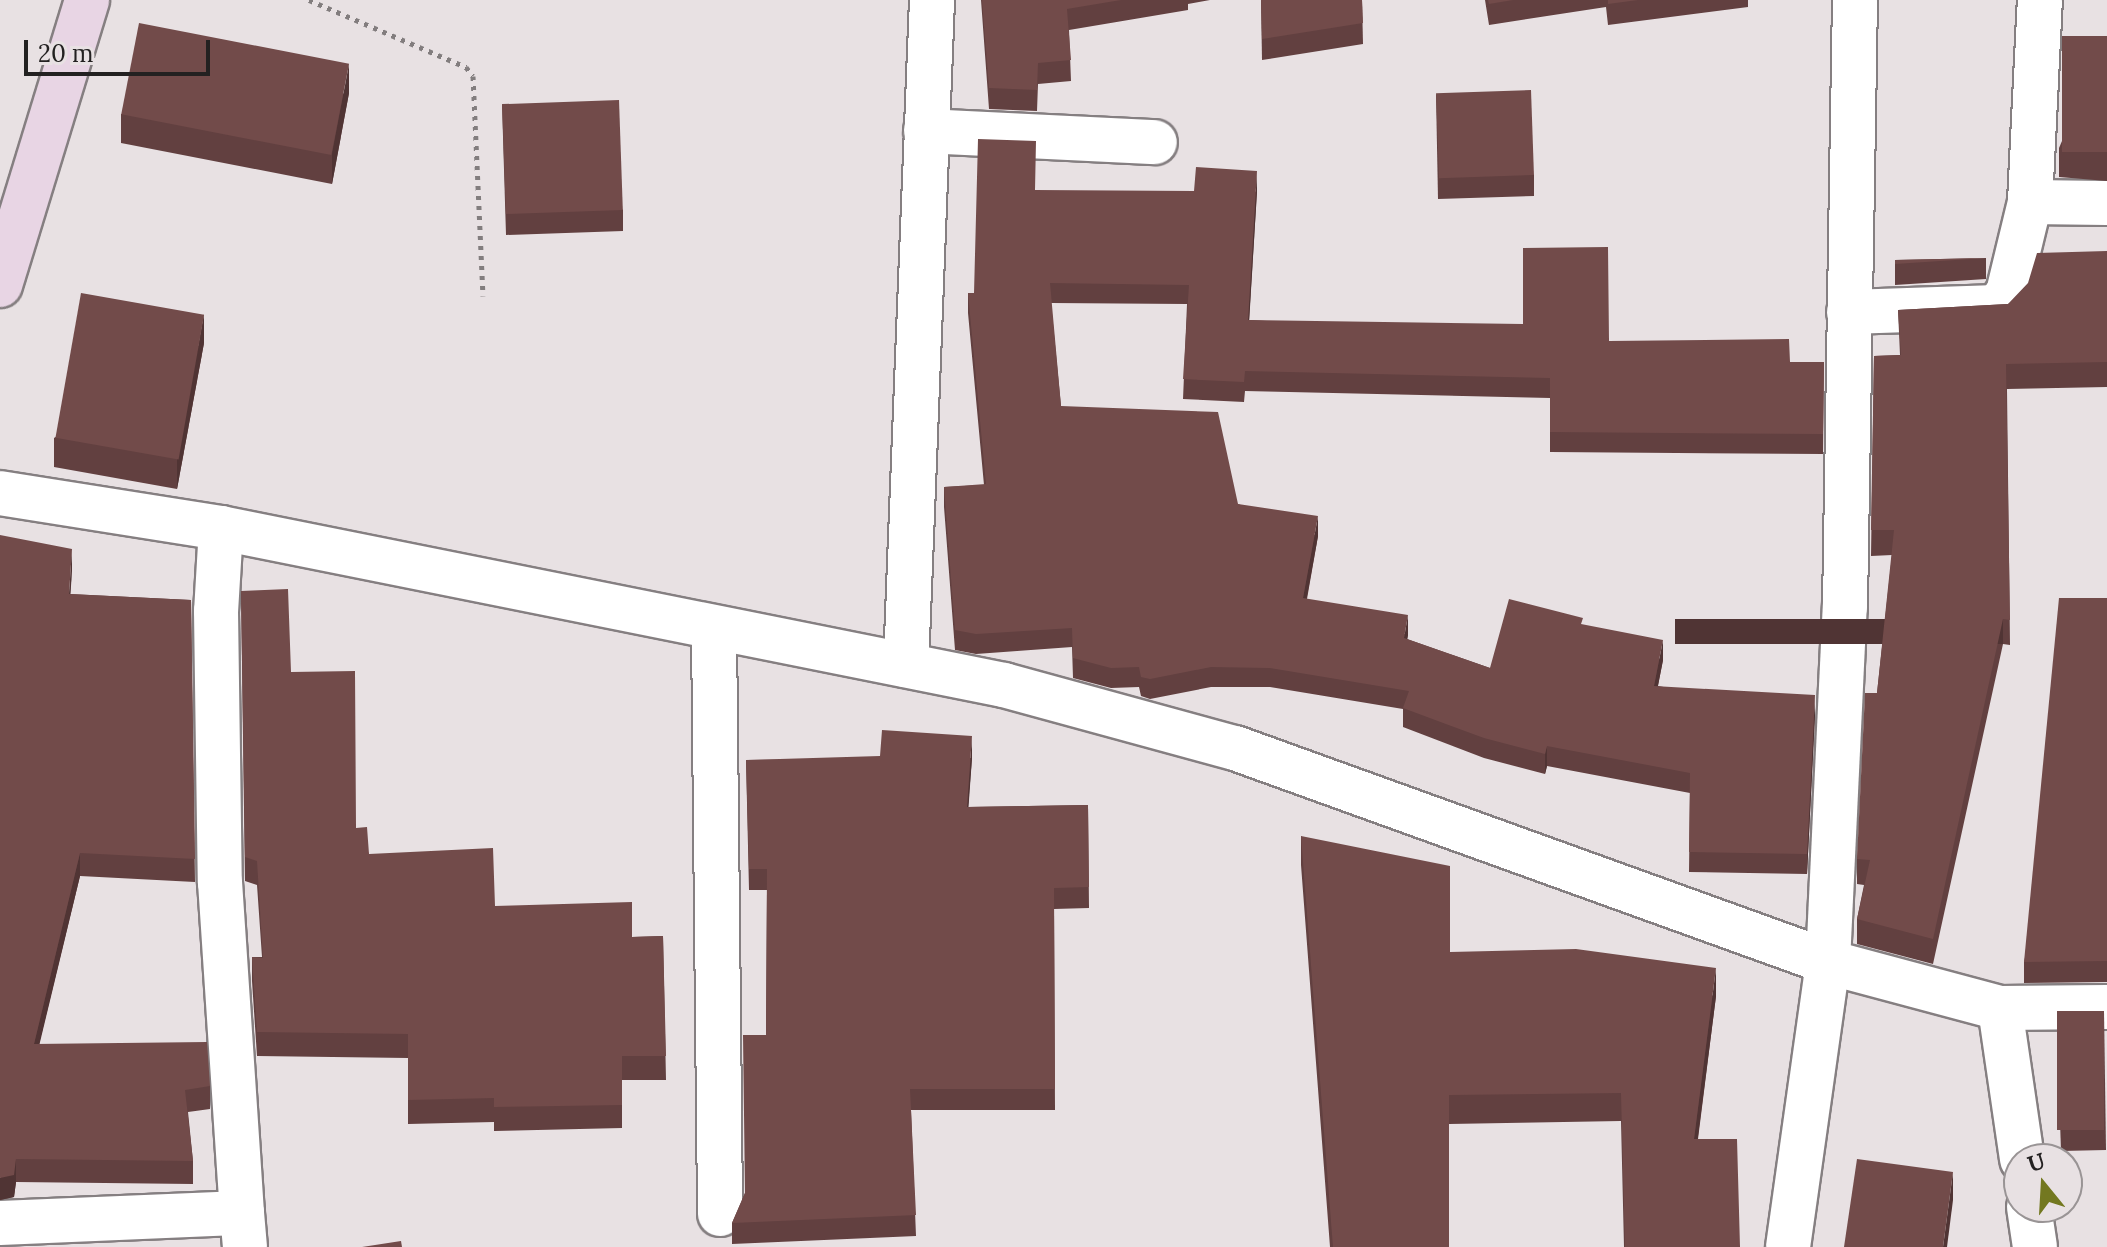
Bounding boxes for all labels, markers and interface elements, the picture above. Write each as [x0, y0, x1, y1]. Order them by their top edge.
scale bar [28, 24, 214, 74]
text: 20 m [38, 38, 94, 69]
north arrow [2003, 1143, 2083, 1223]
text: U [2024, 1146, 2048, 1178]

